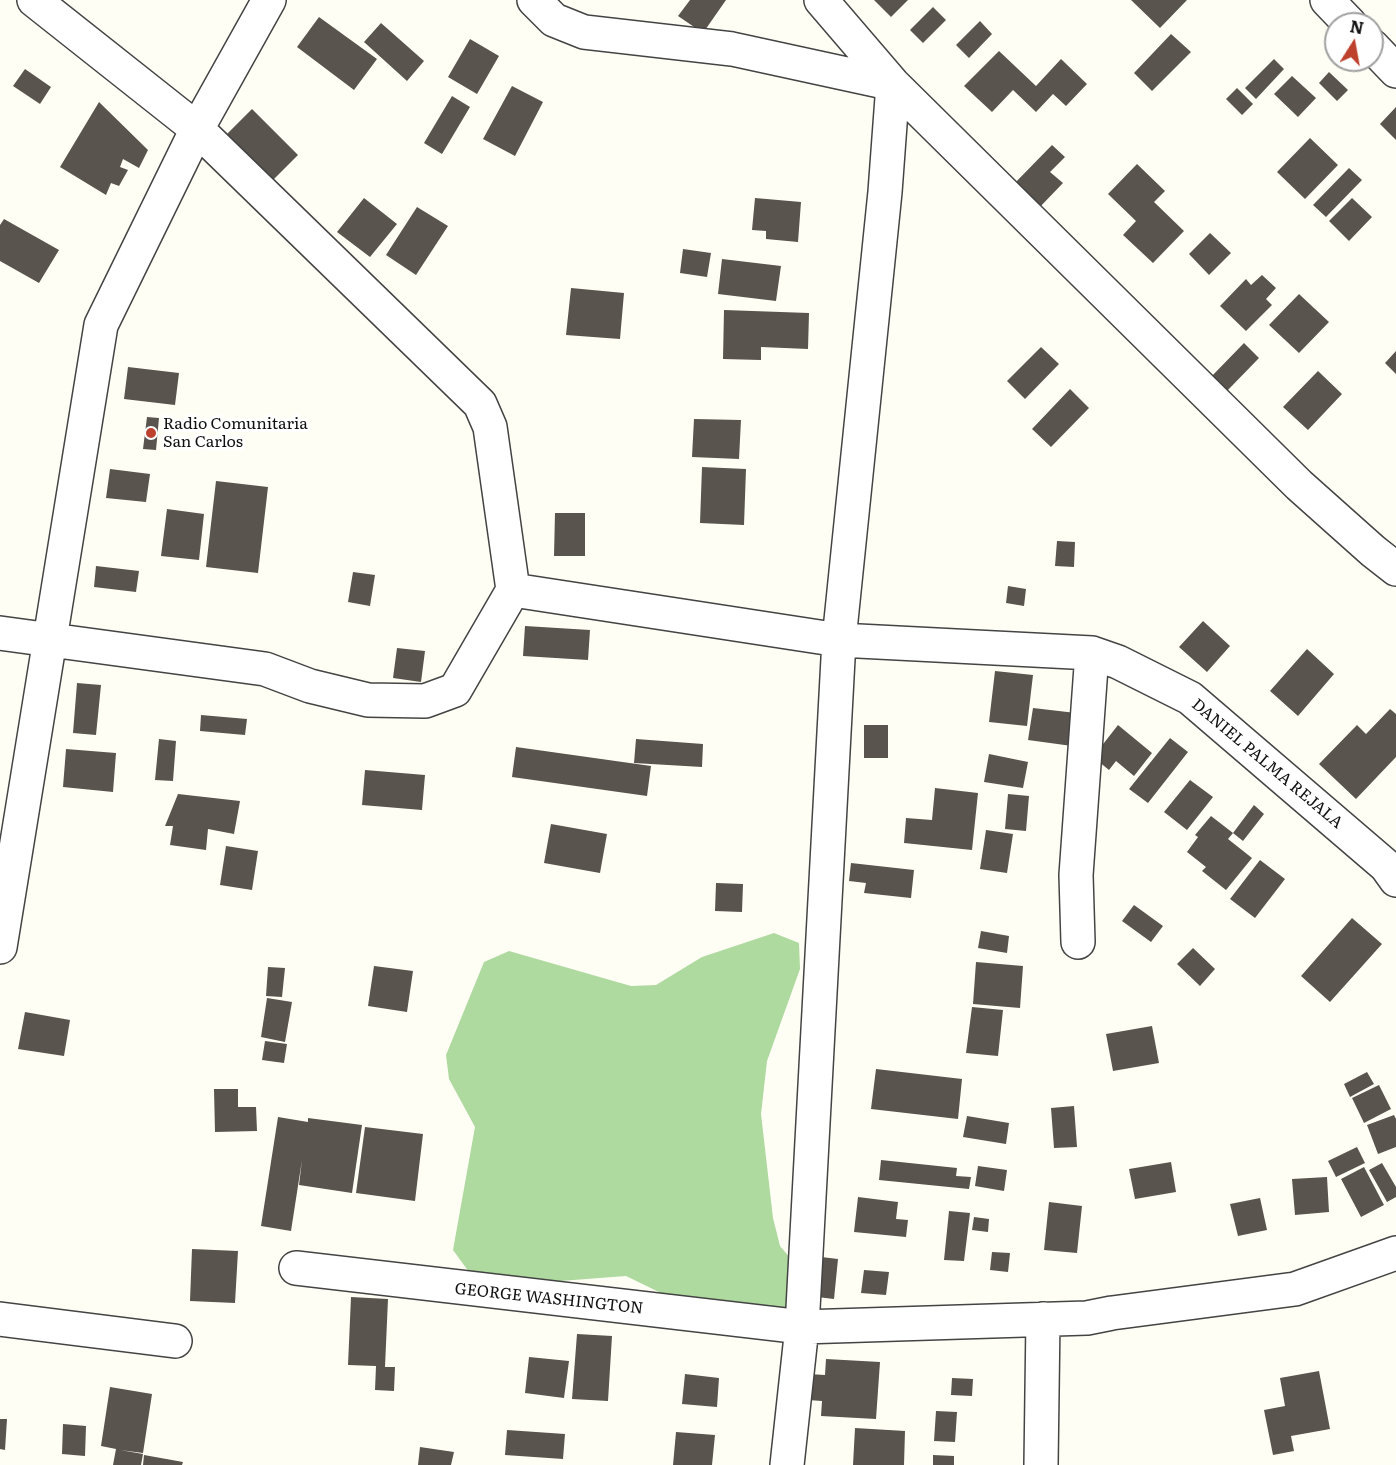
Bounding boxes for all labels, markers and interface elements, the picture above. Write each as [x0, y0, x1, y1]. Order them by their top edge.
north arrow [1324, 12, 1384, 72]
text: N [1348, 13, 1366, 39]
place label: Radio Comunitaria San Carlos [163, 414, 308, 452]
marker: Radio Comunitaria San Carlos [144, 426, 158, 440]
street label: DANIEL PALMA REJALA [1188, 695, 1346, 833]
street label: GEORGE WASHINGTON [454, 1280, 644, 1318]

